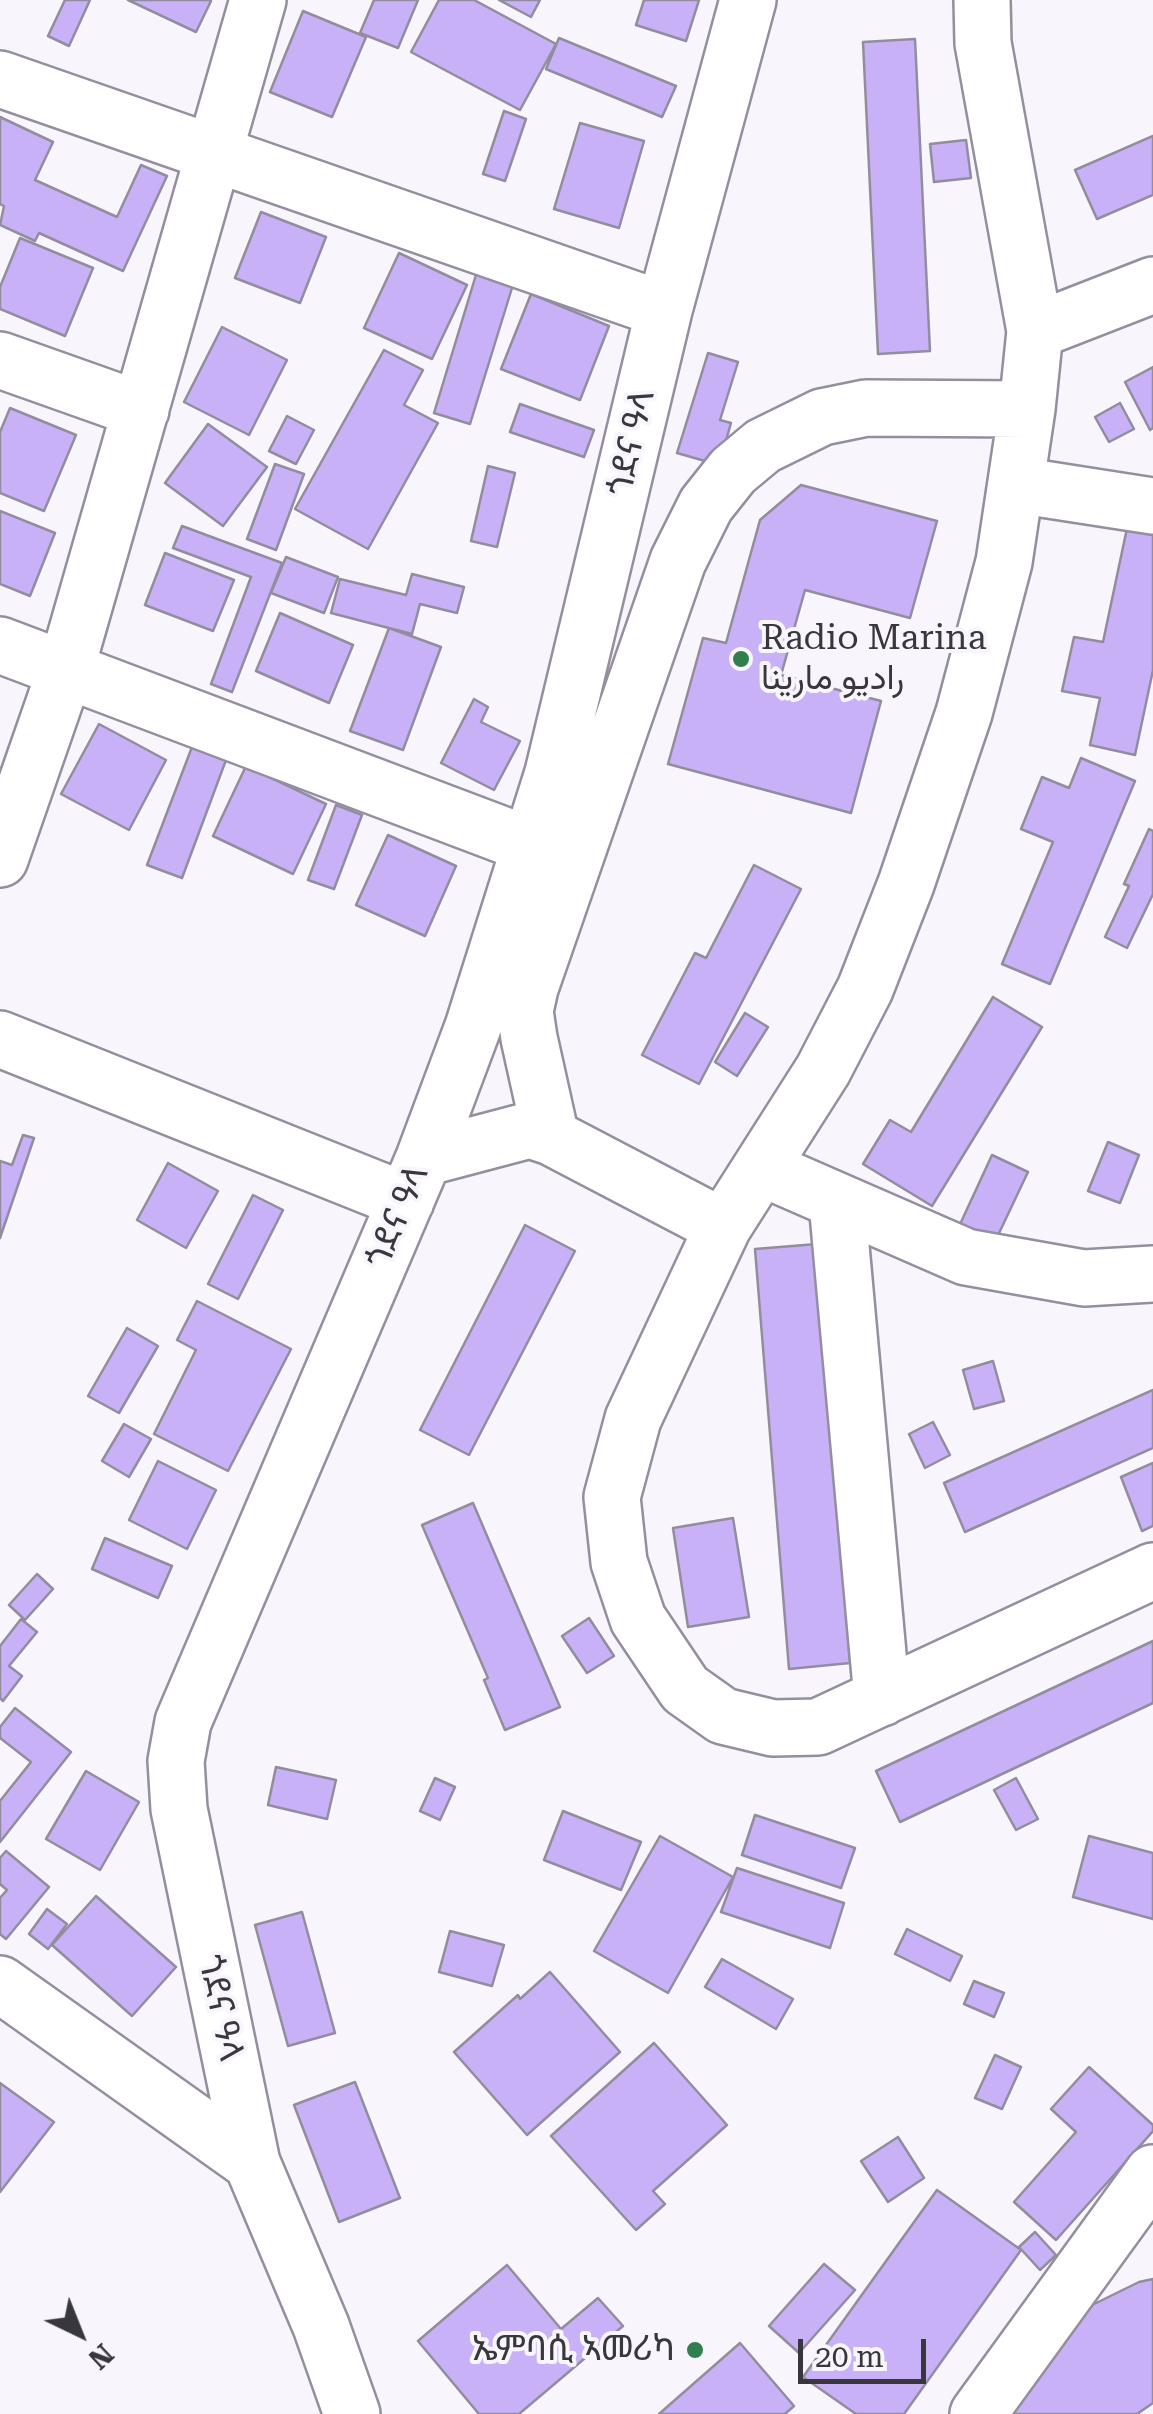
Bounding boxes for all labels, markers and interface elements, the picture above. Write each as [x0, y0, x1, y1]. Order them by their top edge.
street label: ጎደና ዓላ [599, 386, 665, 500]
place label: Radio Marina راديو مارينا [761, 618, 987, 700]
marker: Radio Marina راديو مارينا [730, 648, 752, 670]
street label: ጎደና ዓላ [358, 1159, 438, 1275]
street label: ጎደና ዓላ [188, 1951, 252, 2065]
north arrow [30, 2284, 130, 2384]
scale bar [803, 2319, 930, 2381]
place label: ኤምባሲ ኣመሪካ [472, 2329, 675, 2371]
text: N [82, 2337, 120, 2376]
marker: ኤምባሲ ኣመሪካ [684, 2339, 706, 2361]
text: 20 m [815, 2339, 884, 2374]

